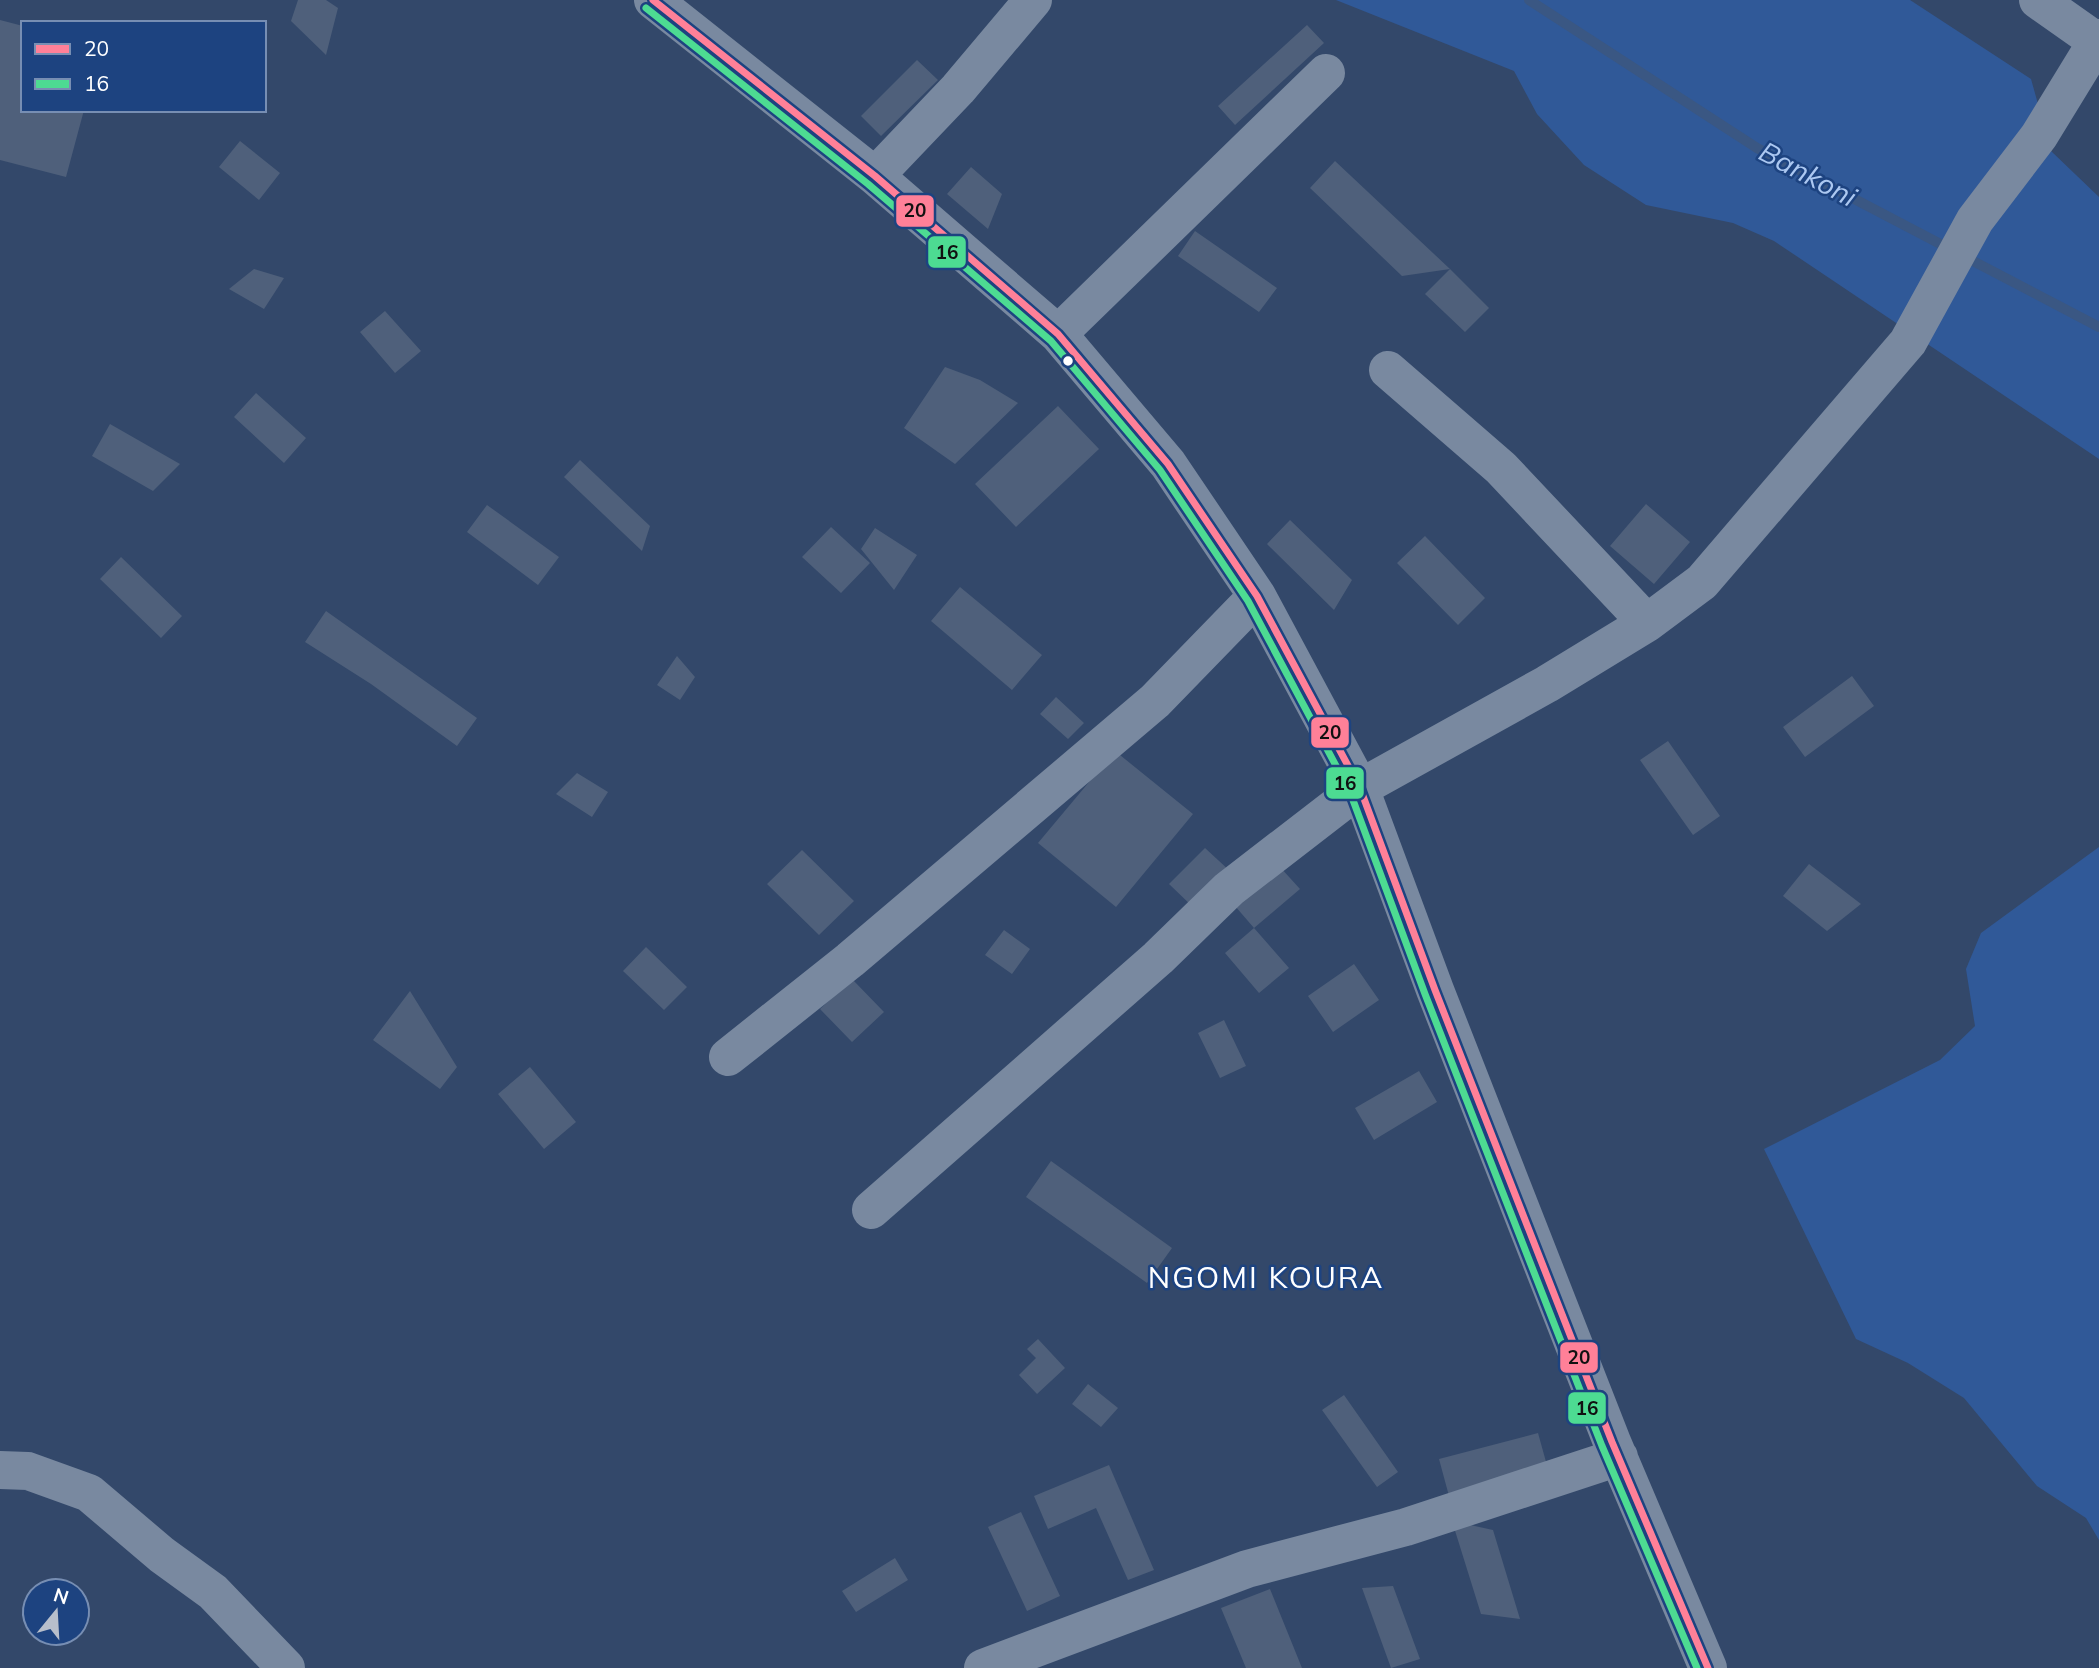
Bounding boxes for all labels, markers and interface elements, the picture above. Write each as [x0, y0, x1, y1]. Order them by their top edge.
legend [21, 21, 266, 112]
text: 20 [84, 35, 109, 61]
text: 16 [84, 70, 109, 96]
water label: Bankoni [1753, 133, 1863, 214]
line badge: 20 [895, 194, 935, 228]
text: 20 [904, 198, 926, 222]
line badge: 16 [927, 235, 967, 269]
text: 16 [936, 240, 958, 264]
unlabelled marker [1061, 354, 1075, 368]
line badge: 20 [1310, 716, 1350, 749]
text: 20 [1319, 720, 1341, 744]
line badge: 16 [1325, 766, 1365, 800]
text: 16 [1334, 771, 1356, 795]
district label: NGOMI KOURA [1148, 1258, 1384, 1296]
line badge: 20 [1559, 1341, 1599, 1374]
text: 20 [1568, 1345, 1590, 1369]
line badge: 16 [1567, 1391, 1607, 1425]
text: 16 [1576, 1396, 1598, 1420]
north arrow [21, 1577, 91, 1647]
text: N [51, 1582, 72, 1609]

